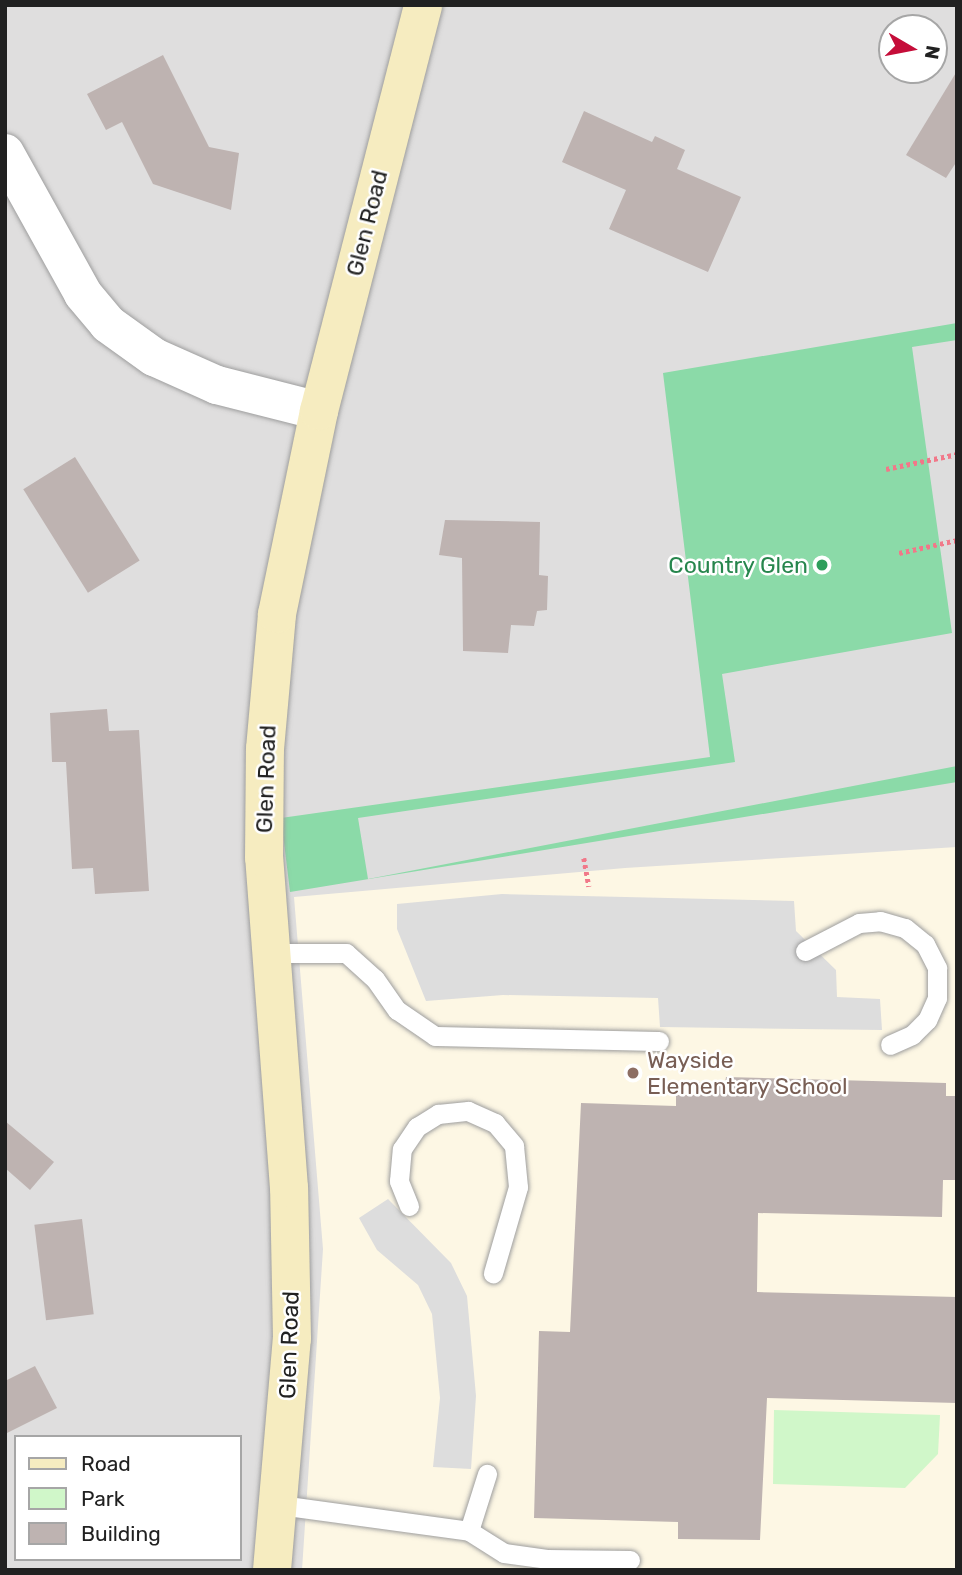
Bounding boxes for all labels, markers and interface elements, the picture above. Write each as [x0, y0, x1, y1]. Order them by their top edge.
north arrow [878, 14, 948, 84]
text: N [920, 44, 945, 61]
street label: Glen Road [341, 167, 393, 279]
place label: Country Glen [668, 551, 808, 579]
marker: Country Glen [814, 557, 830, 573]
street label: Glen Road [250, 724, 282, 834]
place label: Wayside Elementary School [647, 1046, 848, 1100]
marker: Wayside Elementary School [625, 1065, 641, 1081]
street label: Glen Road [273, 1290, 305, 1400]
legend [14, 1435, 242, 1561]
text: Road [81, 1451, 131, 1476]
text: Park [81, 1486, 125, 1511]
text: Building [81, 1521, 161, 1546]

